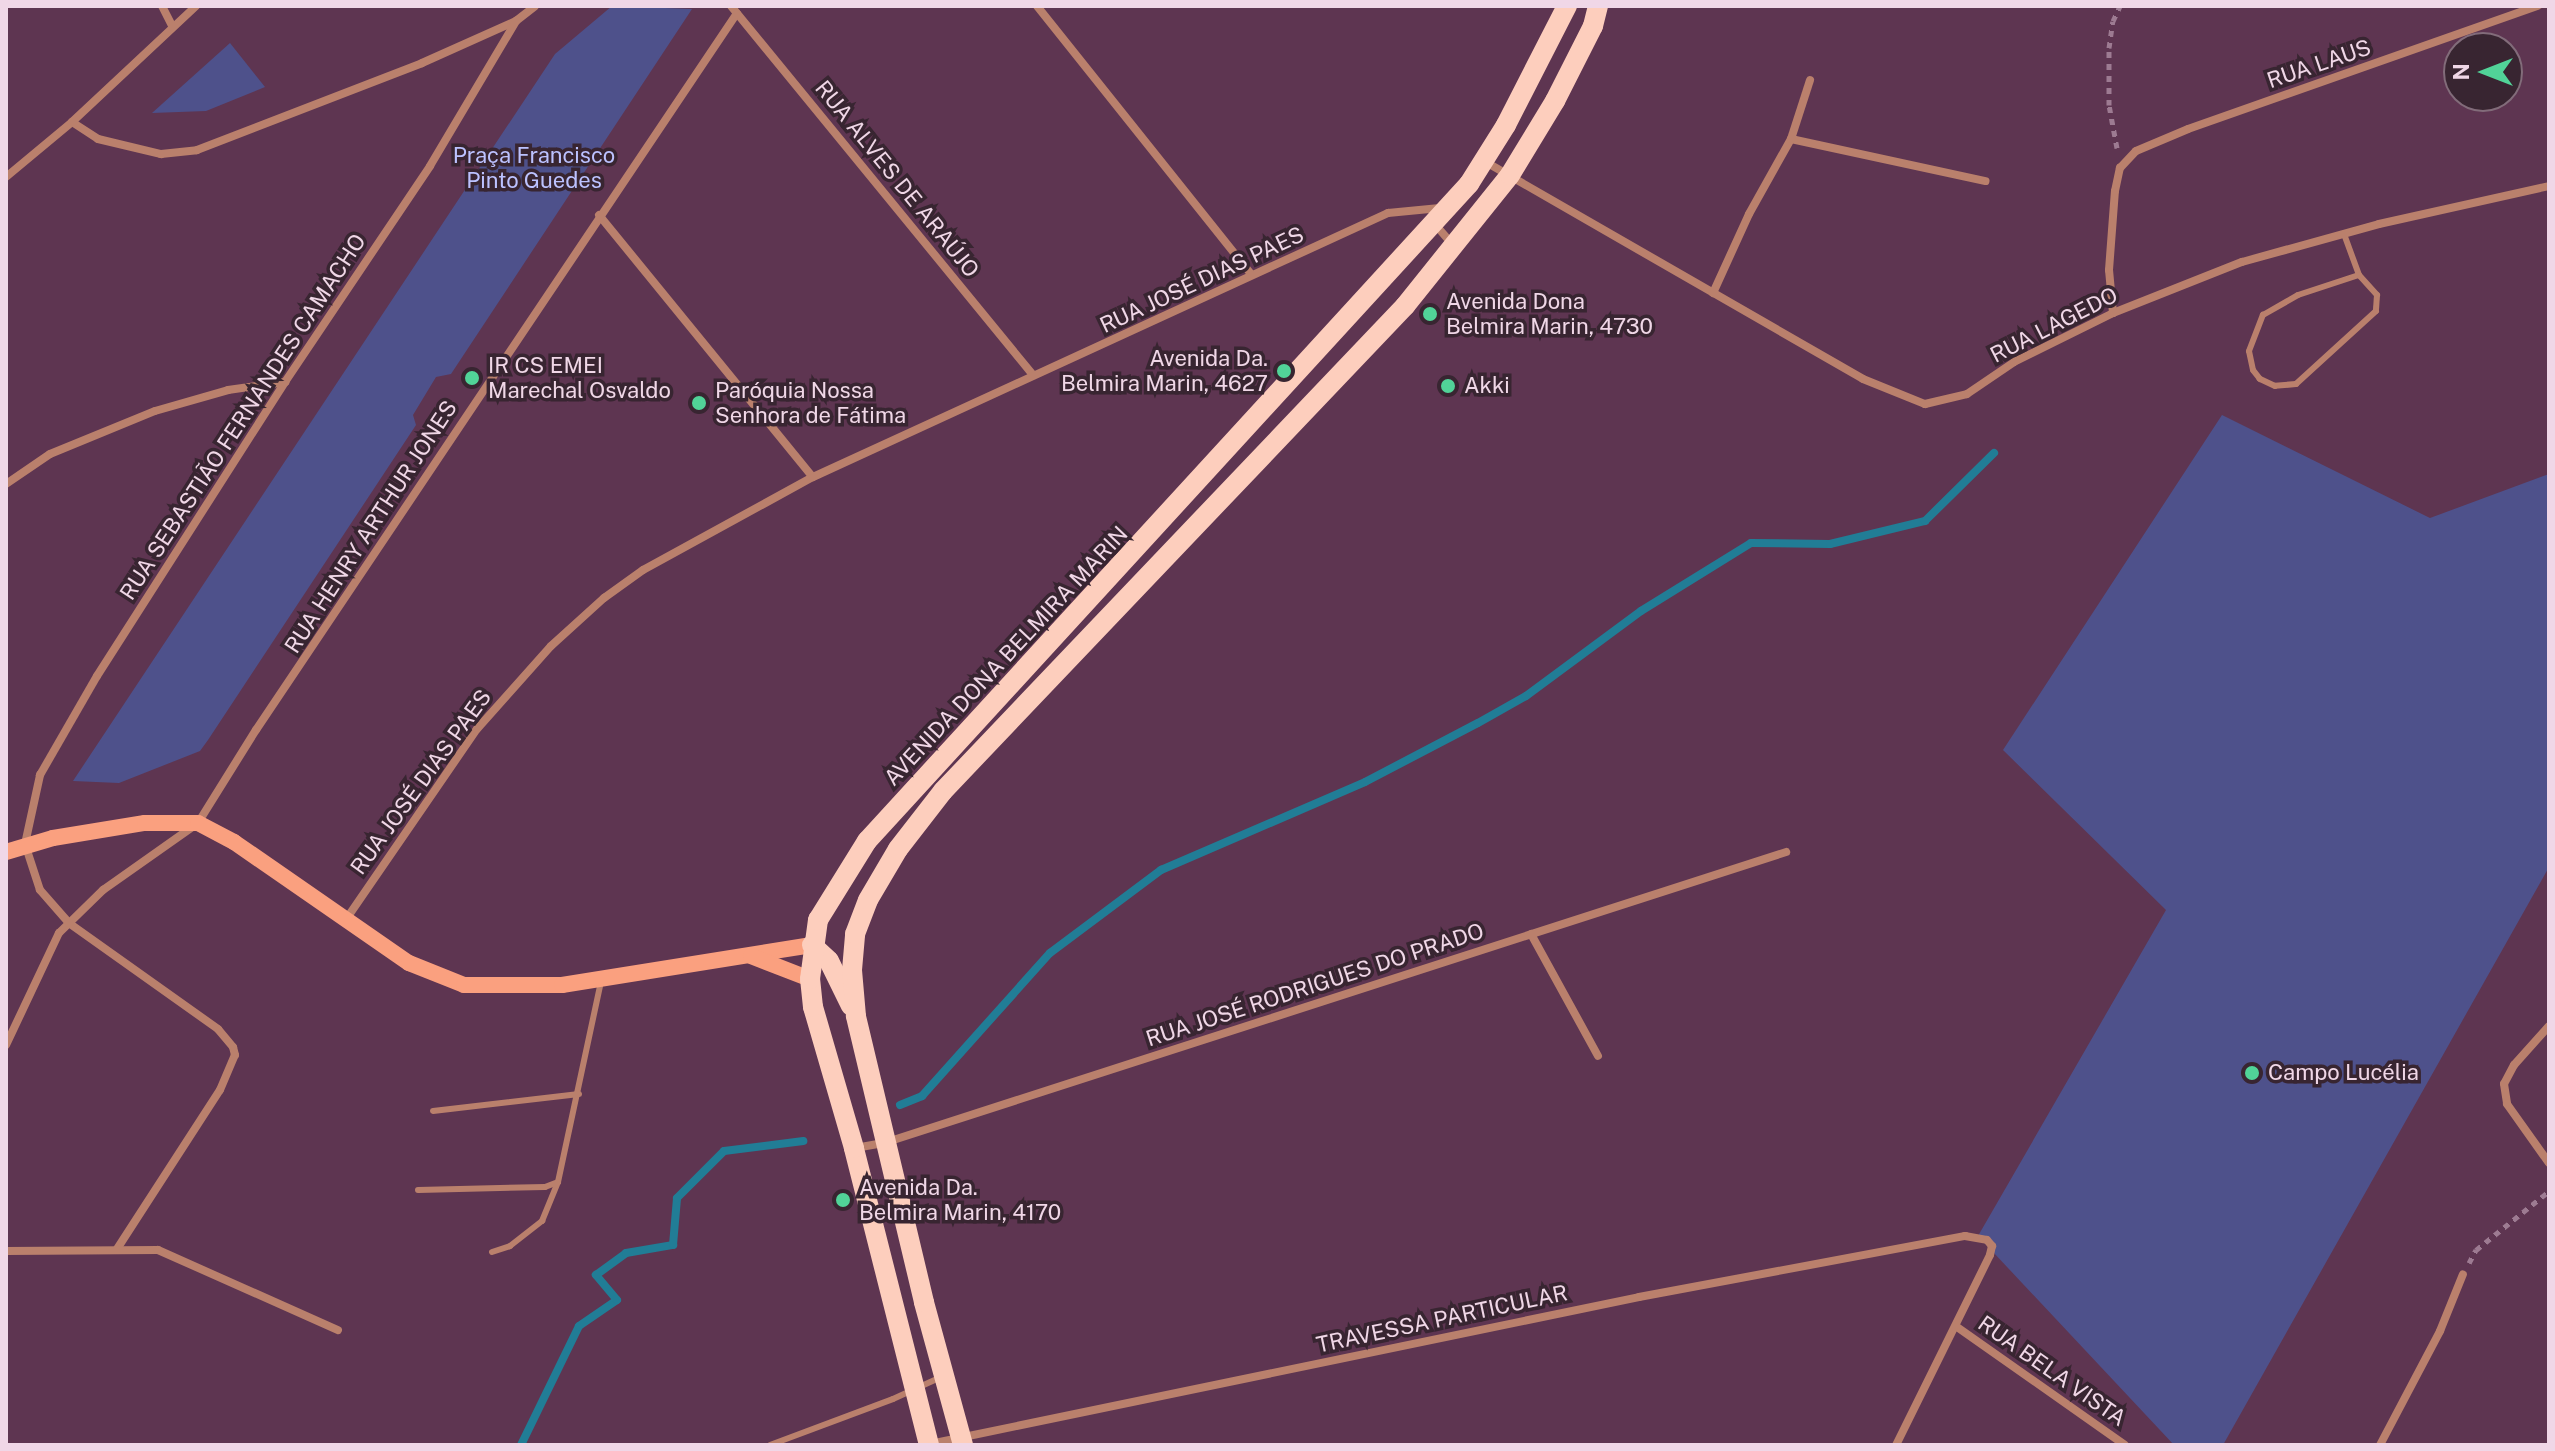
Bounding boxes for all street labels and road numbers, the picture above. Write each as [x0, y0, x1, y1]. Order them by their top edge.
street label: RUA LAUS [2264, 34, 2374, 94]
street label: RUA ALVES DE ARAÚJO [810, 75, 984, 283]
street label: RUA JOSÉ DIAS PAES [1096, 221, 1308, 339]
street label: RUA SEBASTIÃO FERNANDES CAMACHO [115, 229, 371, 605]
street label: RUA LAGEDO [1986, 282, 2122, 368]
street label: RUA HENRY ARTHUR JONES [279, 396, 463, 658]
street label: AVENIDA DONA BELMIRA MARIN [879, 521, 1133, 791]
street label: RUA JOSÉ DIAS PAES [345, 684, 497, 880]
street label: RUA JOSÉ RODRIGUES DO PRADO [1143, 918, 1487, 1052]
street label: TRAVESSA PARTICULAR [1314, 1279, 1570, 1359]
street label: RUA BELA VISTA [1973, 1310, 2131, 1432]

